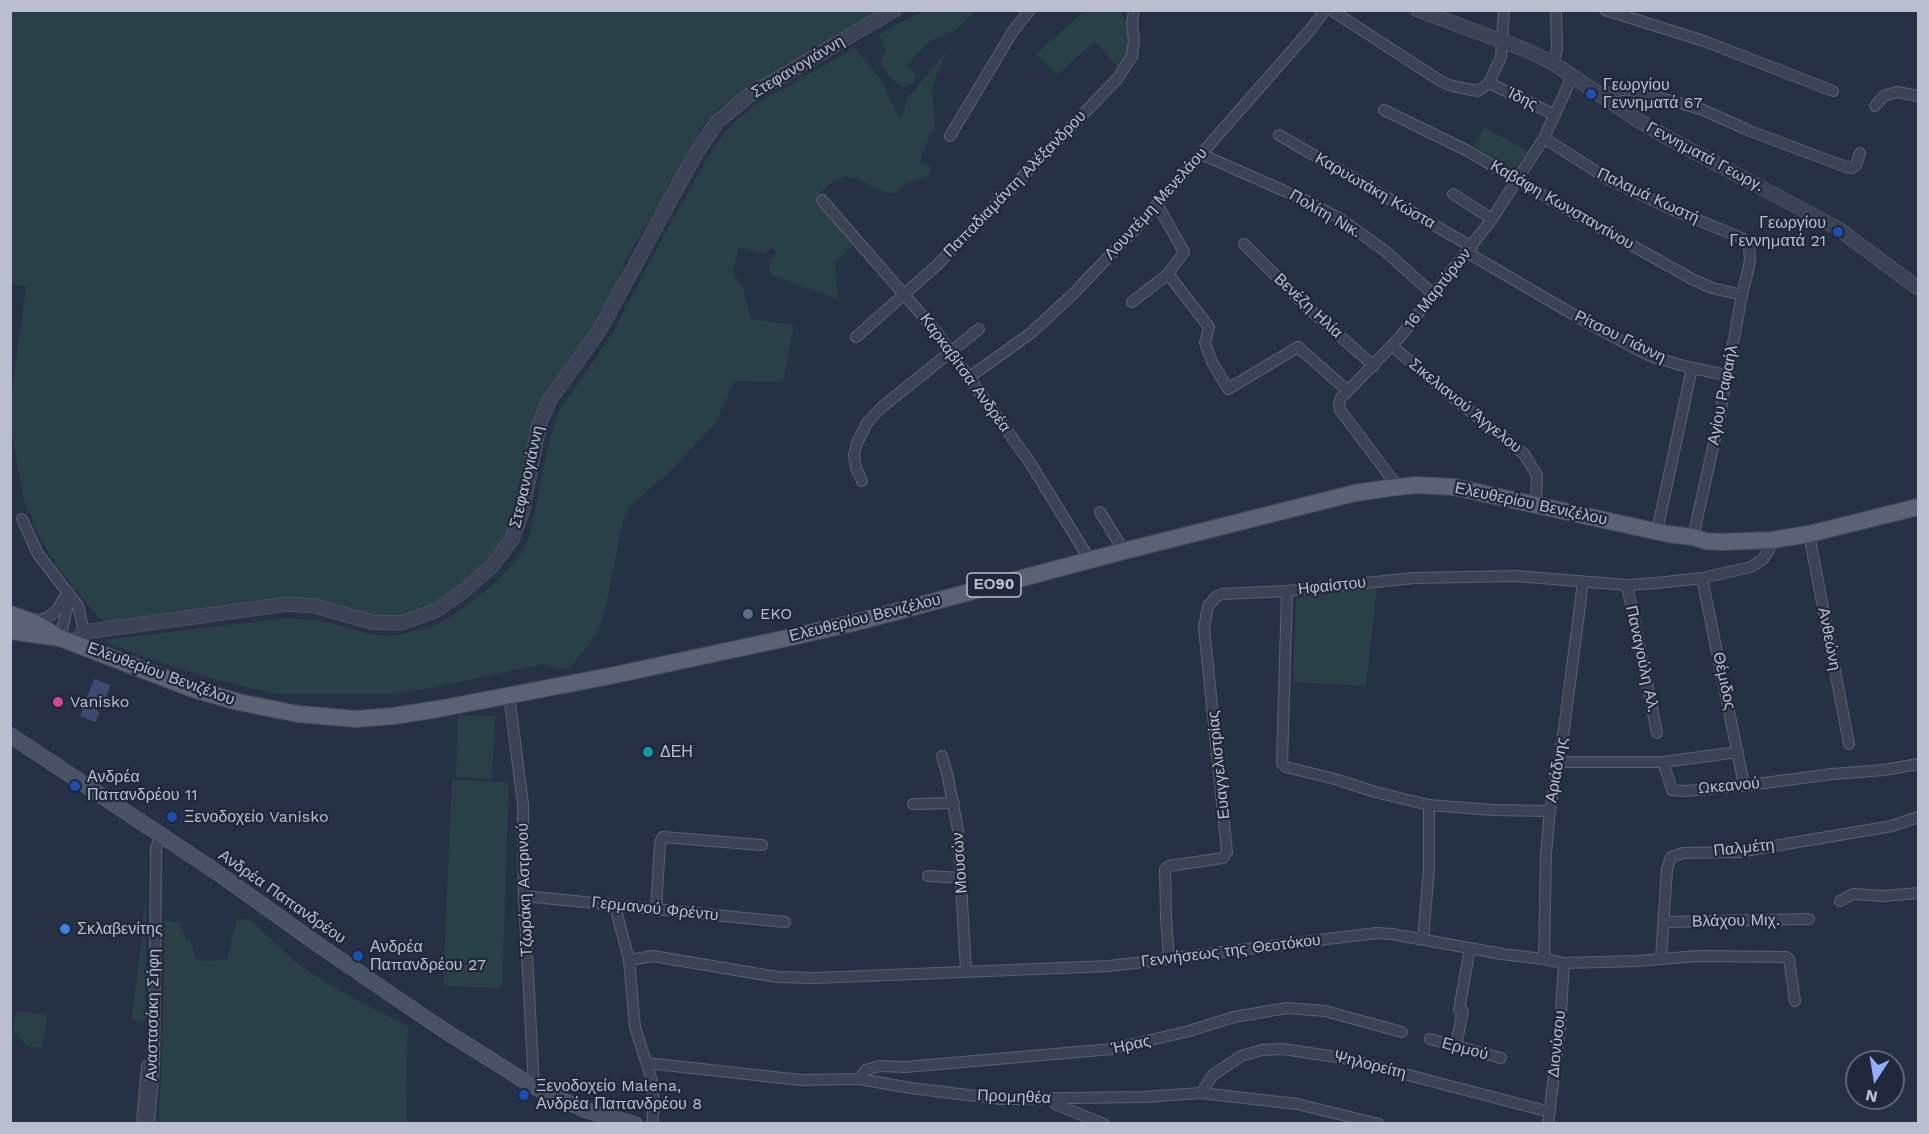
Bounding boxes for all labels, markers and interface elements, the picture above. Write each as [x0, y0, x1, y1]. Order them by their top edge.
street label: Στεφανογιάννη [748, 32, 848, 102]
place label: Γεωργίου Γεννηματά 67 [1603, 75, 1702, 113]
street label: Ίδης [1504, 83, 1540, 115]
marker: Γεωργίου Γεννηματά 67 [1584, 87, 1598, 101]
street label: Παπαδιαμάντη Αλέξανδρου [940, 107, 1090, 261]
street label: Γεννηματά Γεωργ. [1643, 118, 1767, 196]
street label: Λουντέμη Μενελάου [1101, 144, 1211, 264]
street label: Καρυωτάκη Κώστα [1311, 149, 1439, 233]
street label: Καβάφη Κωνσταντίνου [1487, 156, 1637, 254]
street label: Παλαμά Κωστή [1594, 164, 1702, 228]
street label: Πολίτη Νικ. [1286, 186, 1364, 242]
place label: Γεωργίου Γεννηματά 21 [1730, 213, 1826, 251]
marker: Γεωργίου Γεννηματά 21 [1831, 225, 1845, 239]
street label: 16 Μαρτύρων [1400, 245, 1476, 333]
street label: Βενέζη Ηλία [1270, 270, 1346, 342]
street label: Ρίτσου Γιάννη [1571, 307, 1669, 367]
street label: Καρκαβίτσα Ανδρέα [915, 310, 1015, 436]
street label: Αγίου Ραφαήλ [1704, 343, 1742, 447]
street label: Σικελιανού Άγγελου [1405, 355, 1525, 457]
street label: Στεφανογιάννη [506, 424, 548, 530]
street label: Ελευθερίου Βενιζέλου [1453, 478, 1609, 530]
road number: ΕΟ90 [967, 573, 1021, 597]
street label: Ηφαίστου [1297, 573, 1367, 599]
street label: Ελευθερίου Βενιζέλου [787, 590, 943, 646]
place label: EKO [760, 604, 792, 624]
street label: Παναγούλη Αλ. [1621, 604, 1663, 714]
street label: Ανθεώνη [1813, 606, 1845, 672]
marker: EKO [741, 607, 755, 621]
street label: Ελευθερίου Βενιζέλου [85, 638, 237, 710]
street label: Θέμιδος [1709, 650, 1739, 712]
place label: Vanisko [70, 692, 129, 712]
marker: Vanisko [51, 695, 65, 709]
street label: Ευαγγελιστρίας [1204, 710, 1234, 820]
street label: Αριάδνης [1542, 736, 1572, 804]
place label: ΔΕΗ [660, 742, 693, 762]
marker: ΔΕΗ [641, 745, 655, 759]
place label: Ανδρέα Παπανδρέου 11 [87, 767, 198, 805]
street label: Ωκεανού [1697, 774, 1761, 798]
marker: Ανδρέα Παπανδρέου 11 [68, 779, 82, 793]
place label: Ξενοδοχείο Vanisko [184, 807, 329, 827]
marker: Ξενοδοχείο Vanisko [165, 810, 179, 824]
street label: Τζωράκη Αστρινού [513, 823, 537, 957]
street label: Μουσών [948, 832, 972, 894]
street label: Παλμέτη [1713, 835, 1775, 861]
street label: Ανδρέα Παπανδρέου [215, 846, 349, 948]
street label: Γερμανού Φρέντυ [591, 893, 719, 925]
street label: Βλάχου Μιχ. [1692, 911, 1780, 931]
place label: Σκλαβενίτης [77, 919, 163, 939]
marker: Σκλαβενίτης [58, 922, 72, 936]
street label: Γεννήσεως της Θεοτόκου [1140, 930, 1322, 972]
place label: Ανδρέα Παπανδρέου 27 [370, 937, 486, 975]
street label: Αναστασάκη Σήφη [142, 949, 164, 1081]
marker: Ανδρέα Παπανδρέου 27 [351, 949, 365, 963]
street label: Διονύσου [1544, 1009, 1570, 1079]
street label: Ήρας [1110, 1032, 1152, 1058]
street label: Ερμού [1440, 1034, 1490, 1064]
street label: Ψηλορείτη [1332, 1047, 1408, 1083]
north arrow [1845, 1050, 1905, 1110]
place label: Ξενοδοχείο Malena, Ανδρέα Παπανδρέου 8 [536, 1076, 702, 1114]
street label: Προμηθέα [977, 1086, 1051, 1108]
text: N [1864, 1086, 1879, 1107]
marker: Ξενοδοχείο Malena, Ανδρέα Παπανδρέου 8 [517, 1088, 531, 1102]

